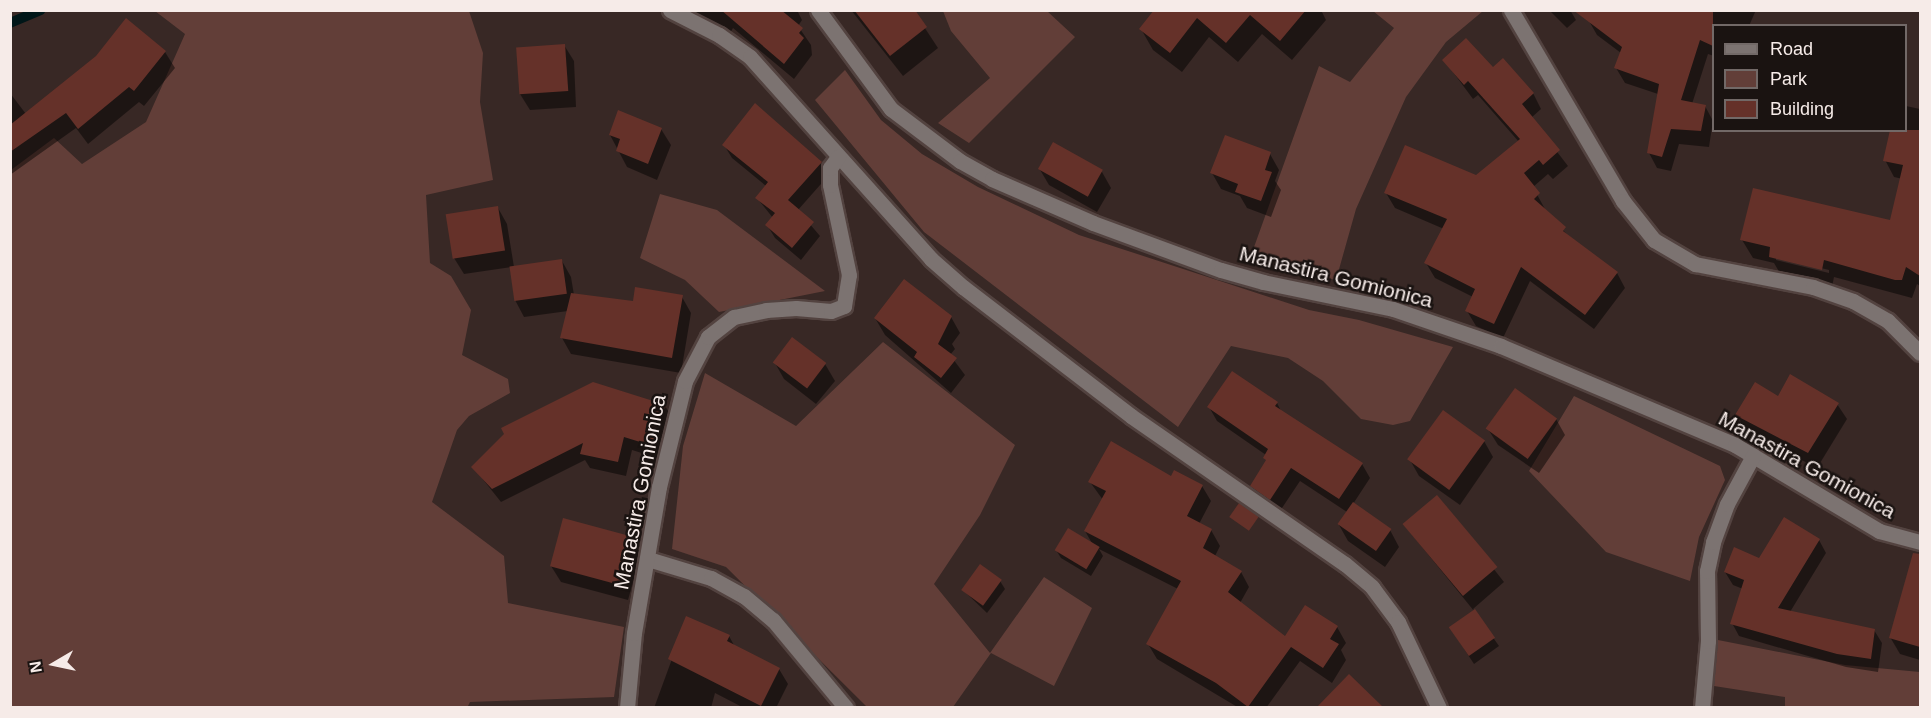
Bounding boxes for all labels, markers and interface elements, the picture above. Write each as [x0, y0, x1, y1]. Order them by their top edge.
legend [1712, 24, 1907, 132]
text: Road [1770, 39, 1813, 59]
text: Park [1770, 69, 1807, 89]
text: Building [1770, 99, 1834, 119]
street label: Manastira Gomionica [1237, 241, 1435, 313]
street label: Manastira Gomionica [609, 392, 671, 592]
street label: Manastira Gomionica [1714, 406, 1900, 524]
north arrow [24, 634, 84, 694]
text: N [26, 660, 45, 674]

